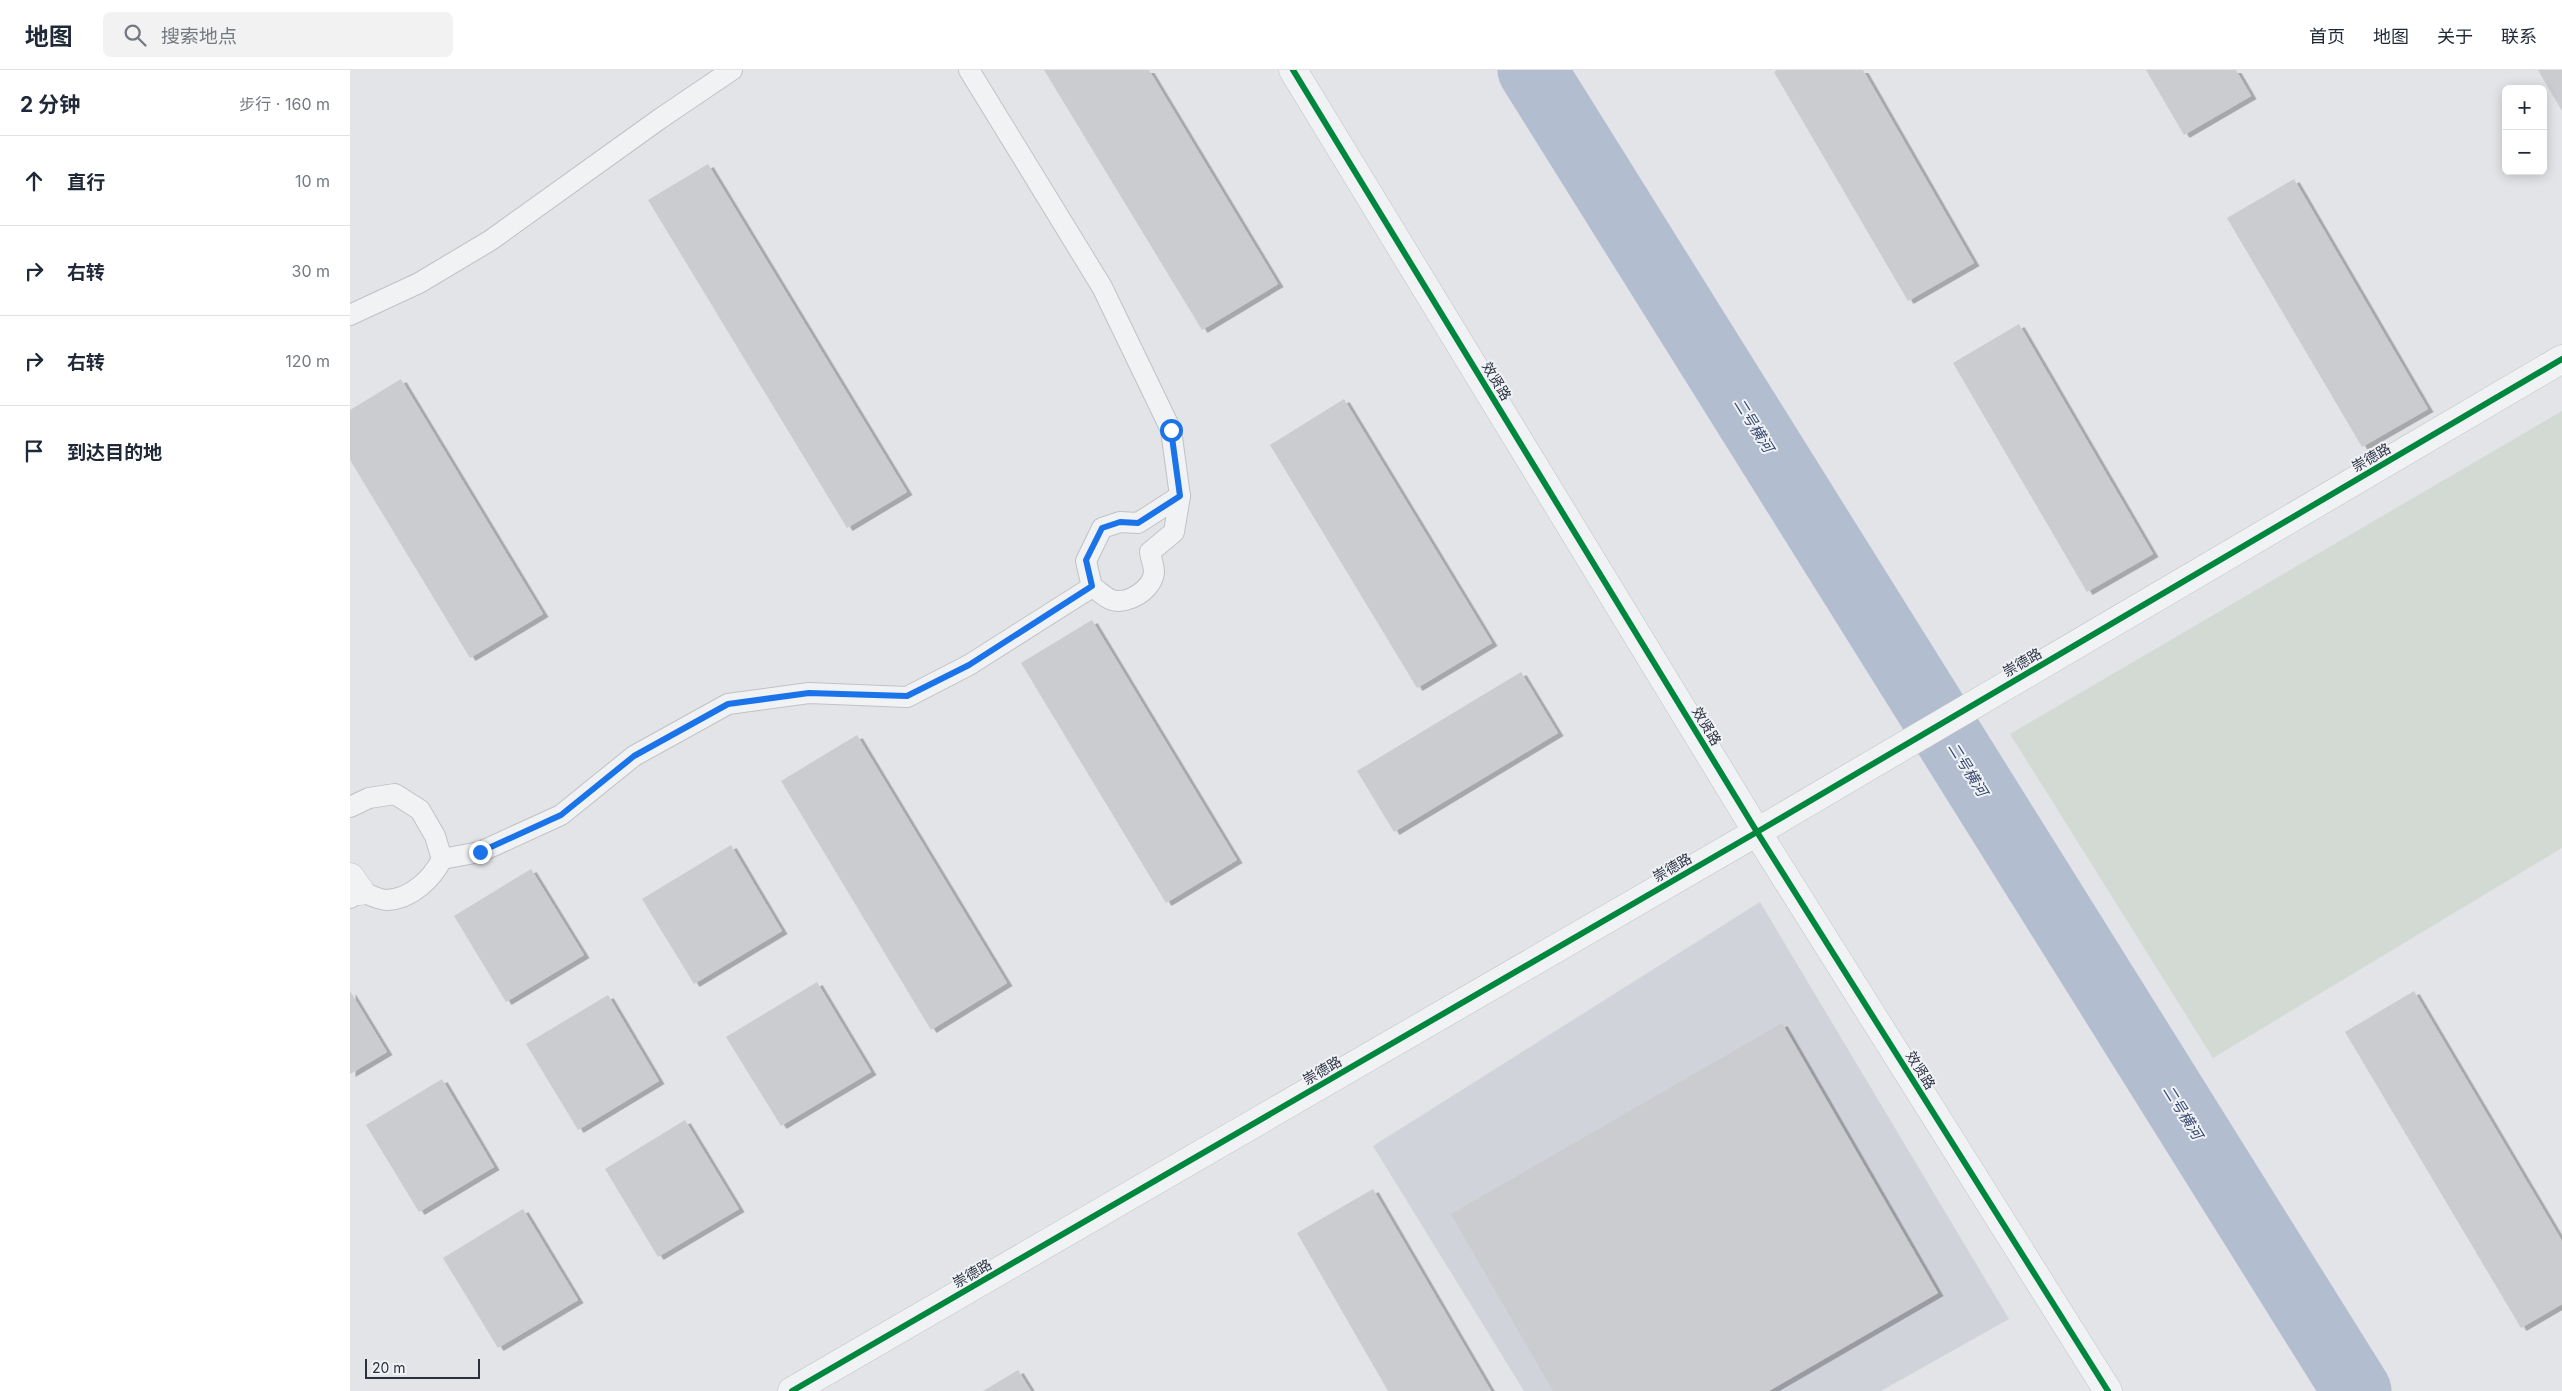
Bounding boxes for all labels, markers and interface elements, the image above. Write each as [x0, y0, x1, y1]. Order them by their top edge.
search box [103, 12, 453, 57]
icon: search [121, 21, 149, 49]
text: 地图 [25, 22, 73, 51]
text: 搜索地点 [161, 25, 237, 48]
text: 首页 [2309, 26, 2345, 47]
text: 地图 [2373, 26, 2409, 47]
text: 关于 [2437, 26, 2473, 47]
text: 联系 [2501, 26, 2537, 47]
map controls [2502, 85, 2547, 175]
button: + [2502, 85, 2547, 130]
text: 2 分钟 [20, 92, 80, 117]
text: 步行 · 160 m [239, 94, 330, 114]
button: − [2502, 130, 2547, 175]
icon: ahead [20, 167, 48, 195]
text: 直行 [67, 171, 105, 194]
text: 10 m [295, 171, 330, 191]
icon: right [20, 257, 48, 285]
text: 右转 [67, 261, 105, 284]
text: 30 m [292, 261, 330, 281]
icon: right [20, 347, 48, 375]
text: 右转 [67, 351, 105, 374]
text: 120 m [285, 351, 330, 371]
street label: 效贤路 [1479, 359, 1515, 403]
water label: 二号横河 [1730, 395, 1780, 458]
route start [1160, 419, 1183, 442]
icon: arrive [20, 437, 48, 465]
street label: 崇德路 [2349, 439, 2393, 475]
text: 到达目的地 [67, 441, 162, 464]
street label: 崇德路 [2000, 644, 2044, 680]
street label: 效贤路 [1689, 704, 1725, 748]
water label: 二号横河 [1944, 739, 1994, 802]
route end [469, 841, 492, 864]
street label: 崇德路 [1650, 849, 1694, 885]
street label: 效贤路 [1903, 1048, 1939, 1092]
street label: 崇德路 [1300, 1052, 1344, 1088]
water label: 二号横河 [2159, 1082, 2209, 1145]
street label: 崇德路 [950, 1255, 994, 1291]
scale bar [365, 1356, 480, 1379]
text: 20 m [372, 1359, 406, 1376]

